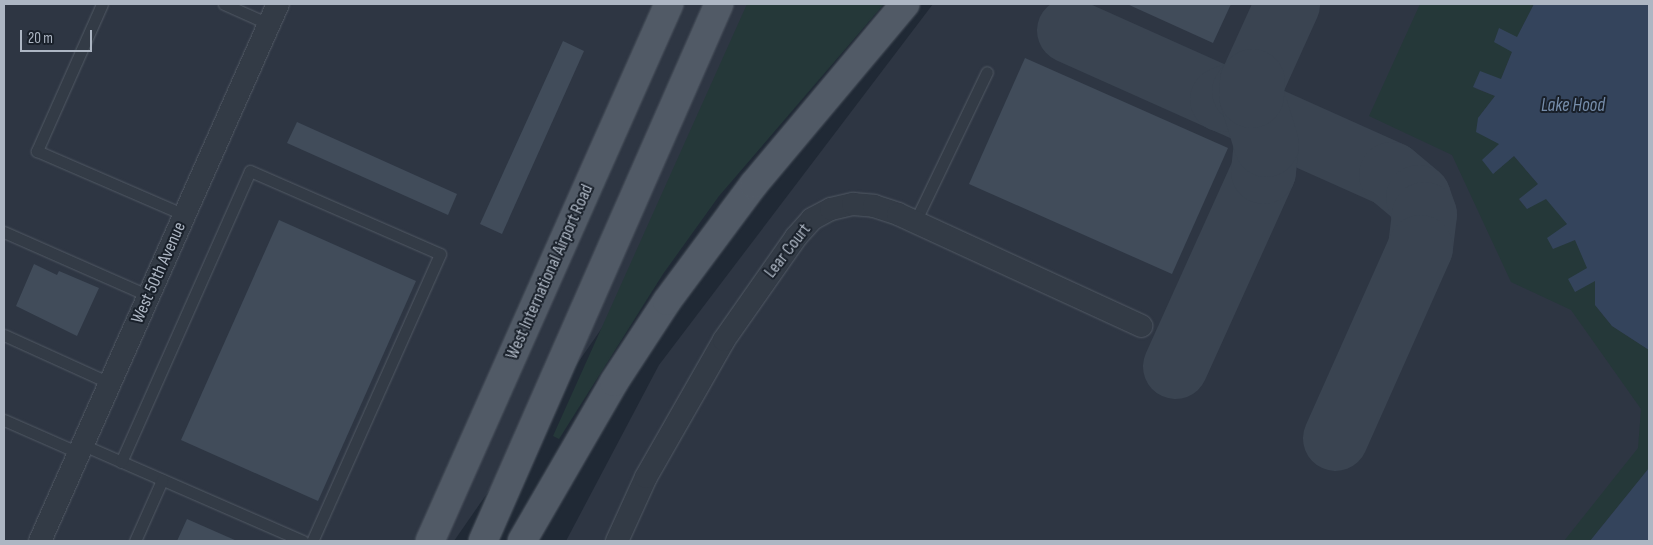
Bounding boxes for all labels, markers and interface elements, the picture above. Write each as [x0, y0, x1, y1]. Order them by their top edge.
scale bar [22, 20, 95, 52]
text: 20 m [28, 29, 53, 48]
water label: Lake Hood [1541, 95, 1605, 117]
street label: West International Airport Road [502, 181, 598, 363]
street label: West 50th Avenue [127, 219, 191, 327]
street label: Lear Court [760, 219, 816, 283]

